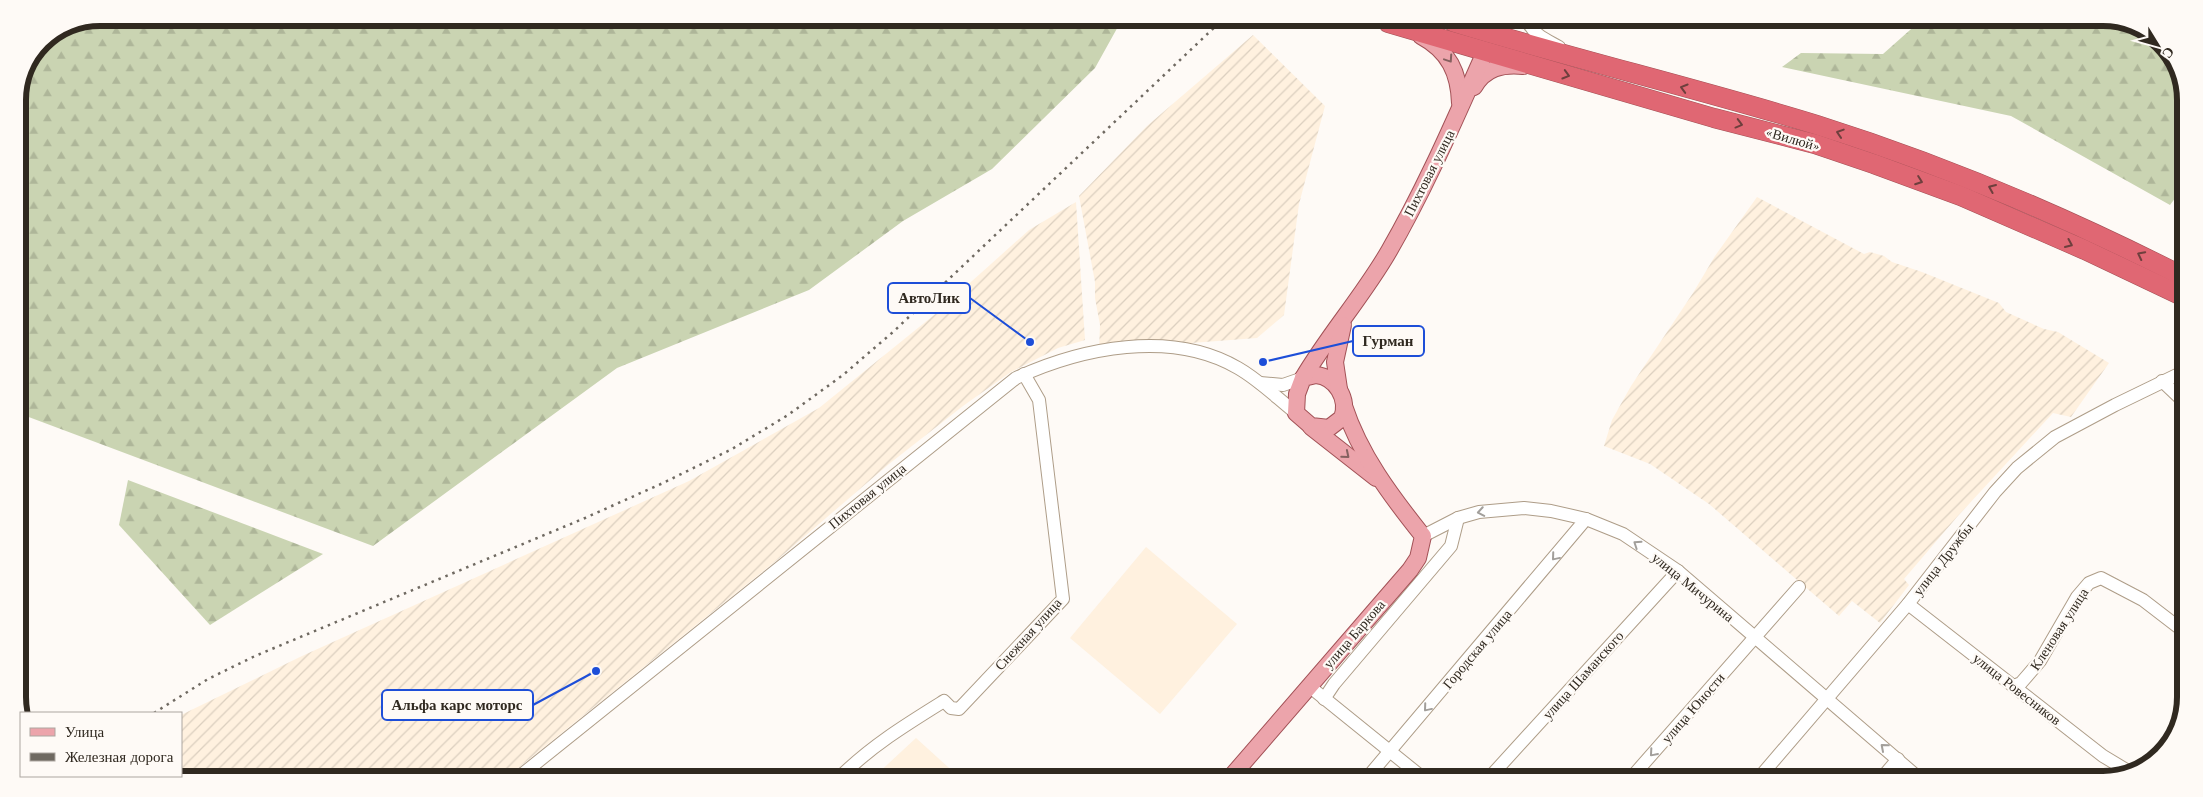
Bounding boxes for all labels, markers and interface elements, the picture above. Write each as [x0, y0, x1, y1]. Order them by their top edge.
north arrow [2133, 20, 2183, 70]
text: С [2158, 43, 2179, 62]
one-way arrow [1442, 54, 1452, 63]
one-way arrow [1561, 69, 1570, 80]
one-way arrow [1679, 83, 1688, 94]
one-way arrow [1734, 119, 1742, 129]
street label: «Вилюй» [1764, 123, 1822, 155]
street label: Пихтовая улица [1399, 126, 1459, 219]
one-way arrow [1836, 129, 1844, 139]
one-way arrow [1915, 175, 1923, 185]
one-way arrow [1988, 184, 1997, 195]
one-way arrow [2064, 237, 2073, 248]
one-way arrow [2137, 251, 2146, 261]
callout: АвтоЛик [888, 283, 970, 313]
text: АвтоЛик [898, 288, 960, 307]
callout: Гурман [1353, 326, 1424, 356]
text: Гурман [1363, 331, 1414, 350]
one-way arrow [1340, 449, 1349, 457]
street label: Пихтовая улица [824, 459, 910, 533]
one-way arrow [1477, 507, 1486, 517]
street label: улица Дружбы [1909, 518, 1977, 599]
one-way arrow [1633, 540, 1642, 550]
street label: улица Мичурина [1648, 548, 1738, 626]
one-way arrow [1551, 551, 1560, 560]
street label: Кленовая улица [2026, 584, 2093, 674]
street label: Снежная улица [991, 593, 1066, 674]
street label: улица Баркова [1319, 595, 1389, 672]
street label: Городская улица [1438, 605, 1516, 693]
street label: улица Шаманского [1538, 627, 1628, 723]
street label: улица Ровесников [1969, 649, 2065, 729]
street label: улица Юности [1657, 669, 1729, 747]
callout: Альфа карс моторс [382, 690, 533, 720]
text: Альфа карс моторс [392, 695, 523, 714]
one-way arrow [1424, 702, 1433, 711]
legend [20, 712, 182, 777]
text: Улица [65, 722, 104, 741]
one-way arrow [1880, 744, 1889, 753]
text: Железная дорога [65, 747, 174, 766]
one-way arrow [1650, 747, 1659, 756]

